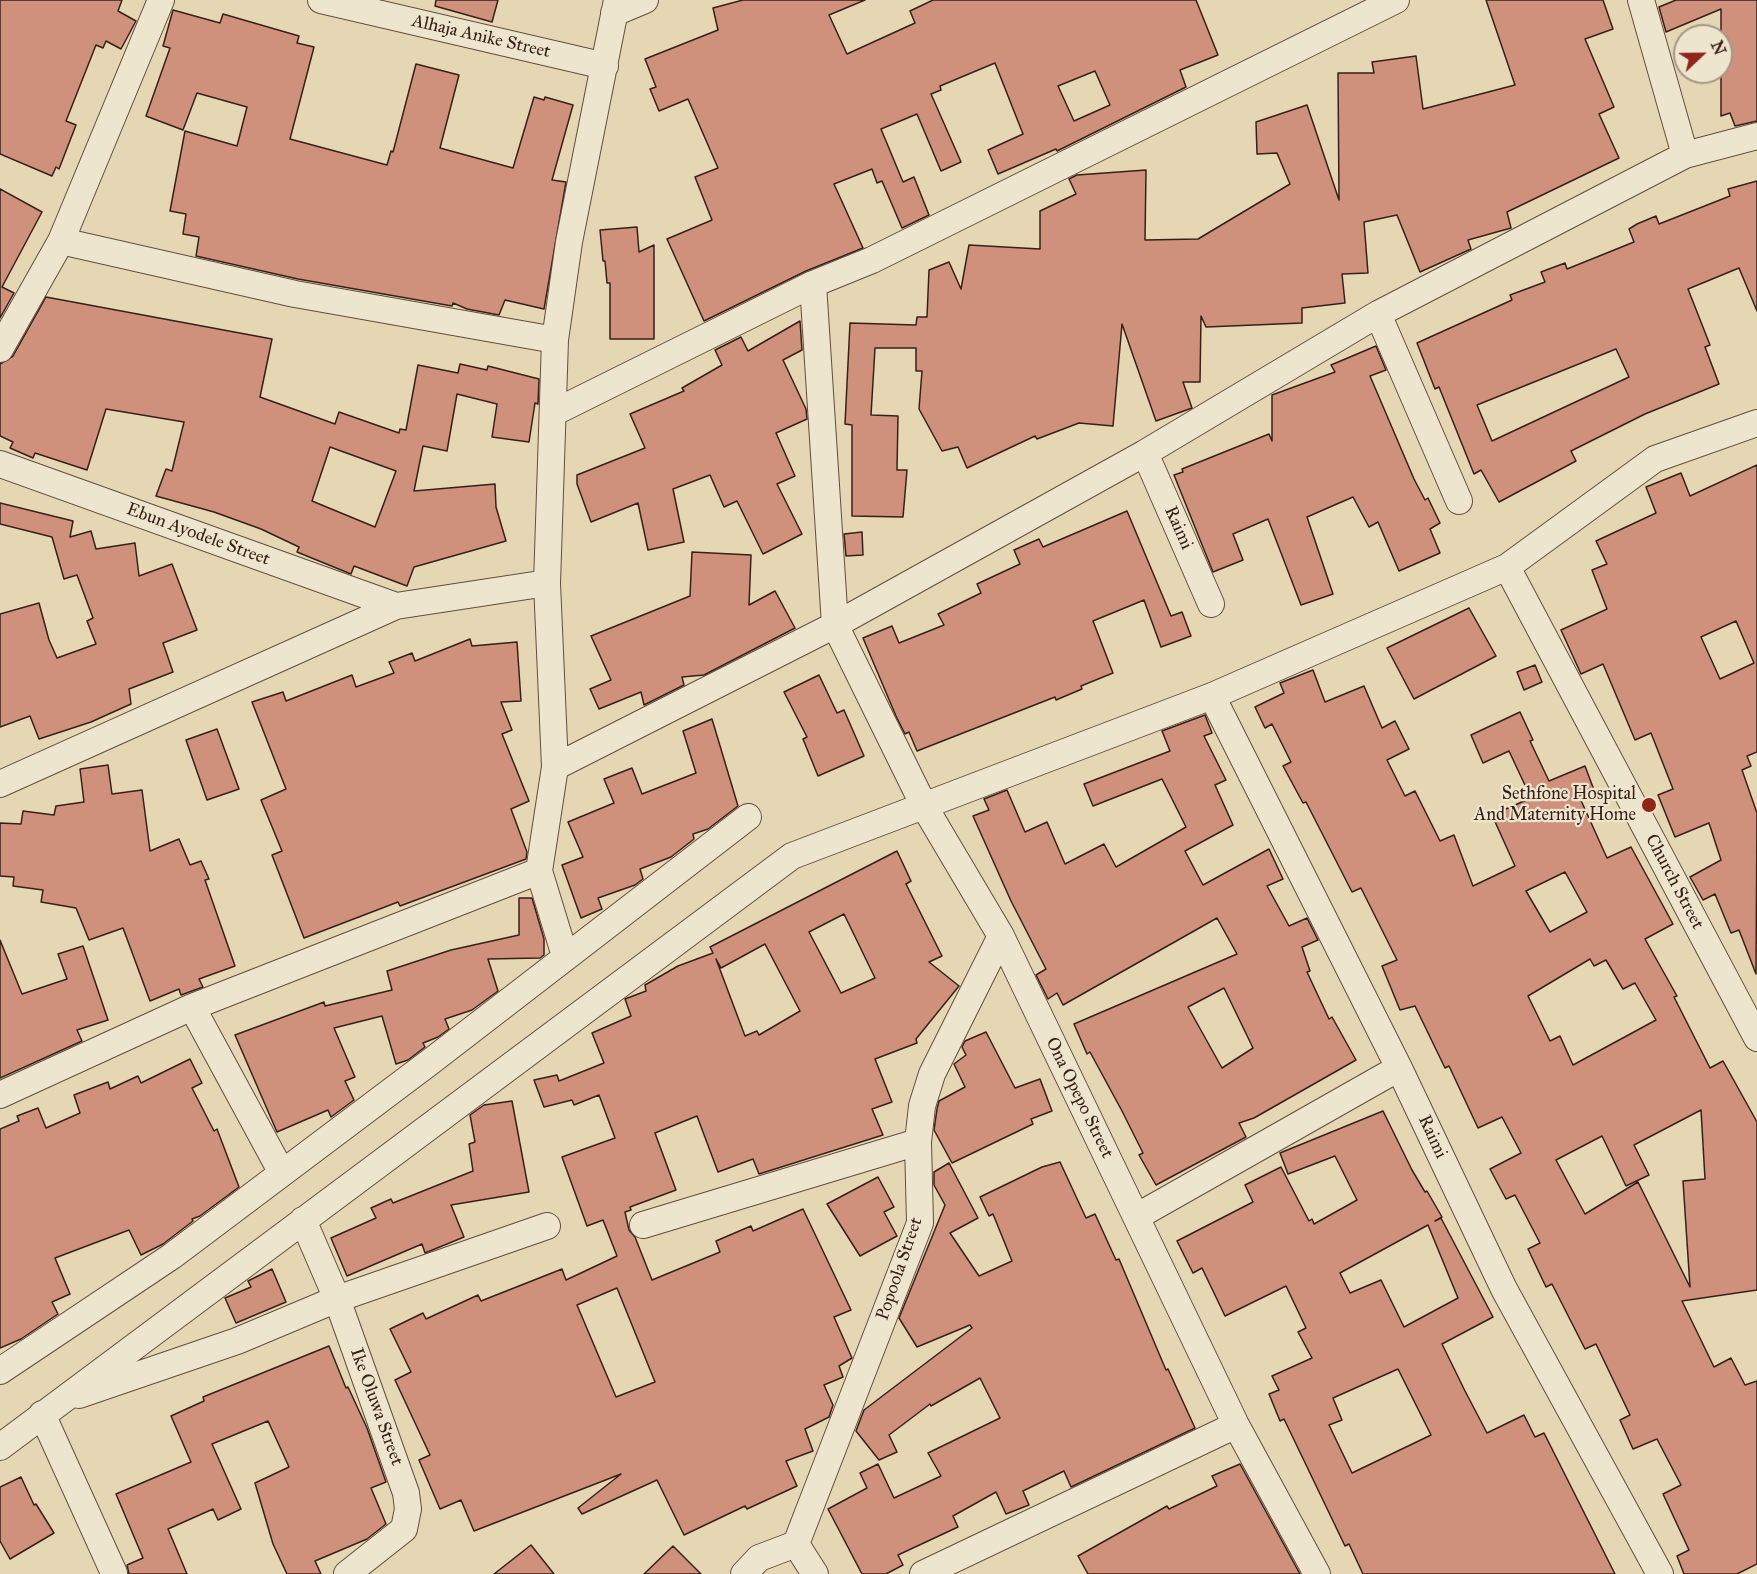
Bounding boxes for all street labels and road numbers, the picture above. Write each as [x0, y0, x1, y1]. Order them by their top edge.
street label: Alhaja Anike Street [410, 11, 552, 63]
street label: Ebun Ayodele Street [123, 499, 273, 571]
street label: Raimi [1159, 503, 1197, 553]
street label: Church Street [1640, 831, 1708, 933]
street label: Ona Opepo Street [1040, 1034, 1118, 1162]
street label: Raimi [1413, 1112, 1451, 1162]
street label: Popoola Street [872, 1215, 928, 1323]
street label: Ike Oluwa Street [345, 1345, 407, 1469]

